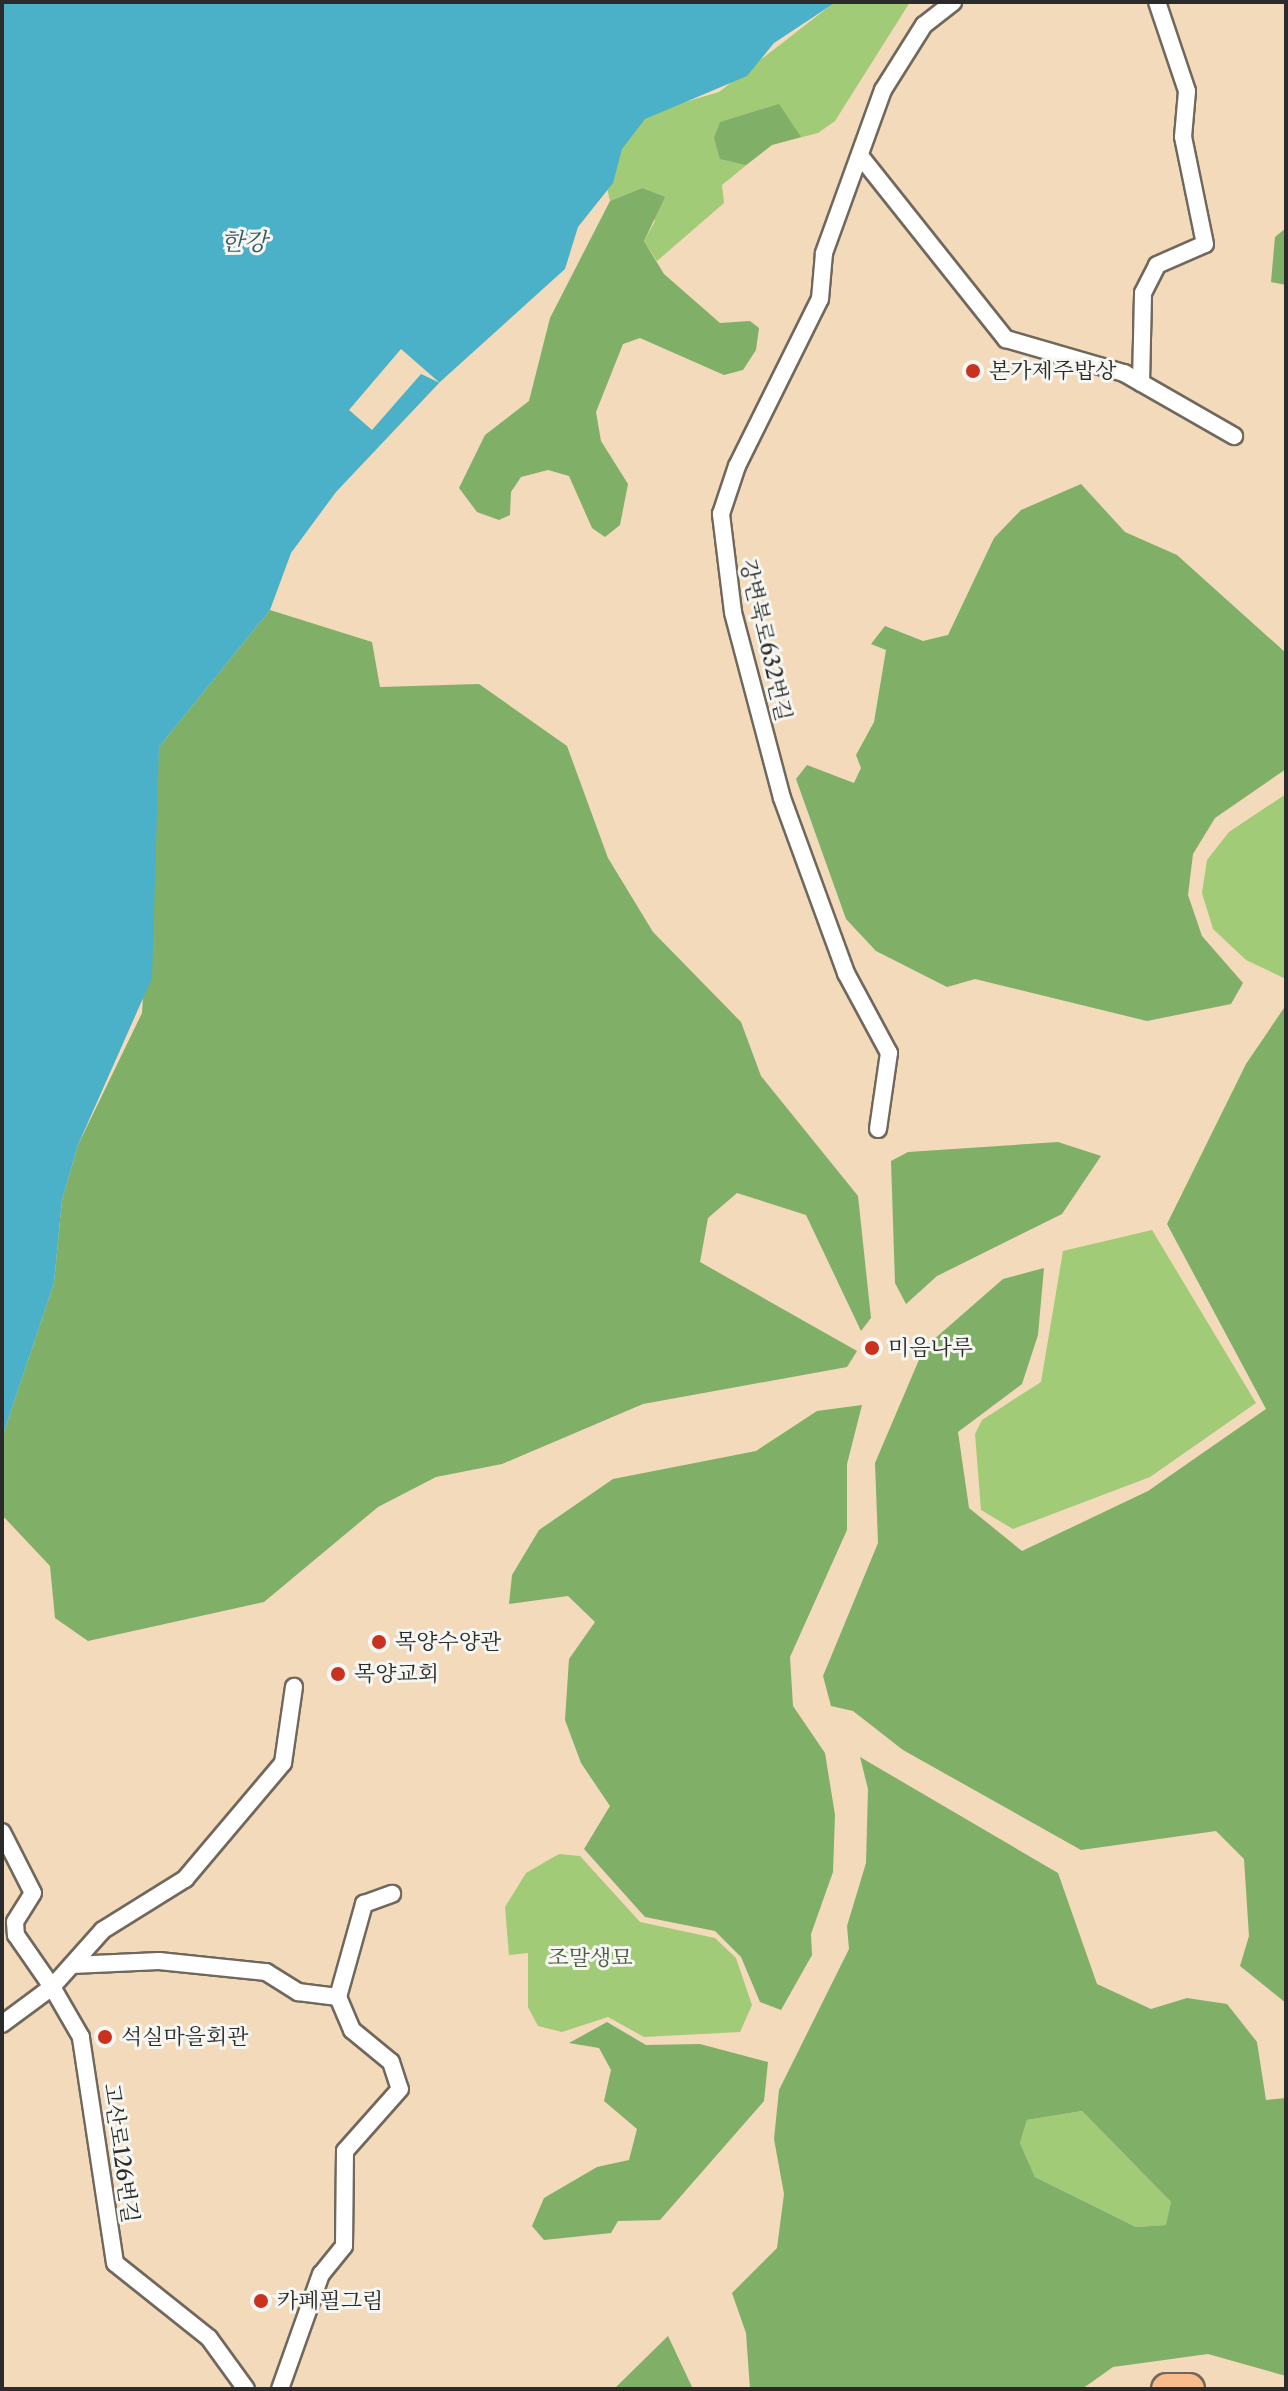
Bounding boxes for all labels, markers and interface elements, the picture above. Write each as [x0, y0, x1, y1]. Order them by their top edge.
water label: 한강 [221, 228, 267, 256]
place label: 본가제주밥상 [989, 358, 1117, 384]
marker: 본가제주밥상 [964, 362, 982, 380]
street label: 강변북로632번길 [735, 557, 797, 723]
place label: 미음나루 [888, 1335, 973, 1361]
marker: 미음나루 [863, 1339, 881, 1357]
place label: 목양수양관 [395, 1629, 501, 1655]
marker: 목양수양관 [370, 1633, 388, 1651]
place label: 목양교회 [354, 1661, 439, 1687]
marker: 목양교회 [329, 1665, 347, 1683]
park label: 조말생묘 [547, 1945, 633, 1971]
place label: 석실마을회관 [121, 2024, 249, 2050]
marker: 석실마을회관 [96, 2028, 114, 2046]
street label: 고산로126번길 [98, 2081, 144, 2225]
place label: 카페필그림 [277, 2288, 383, 2314]
marker: 카페필그림 [252, 2292, 270, 2310]

